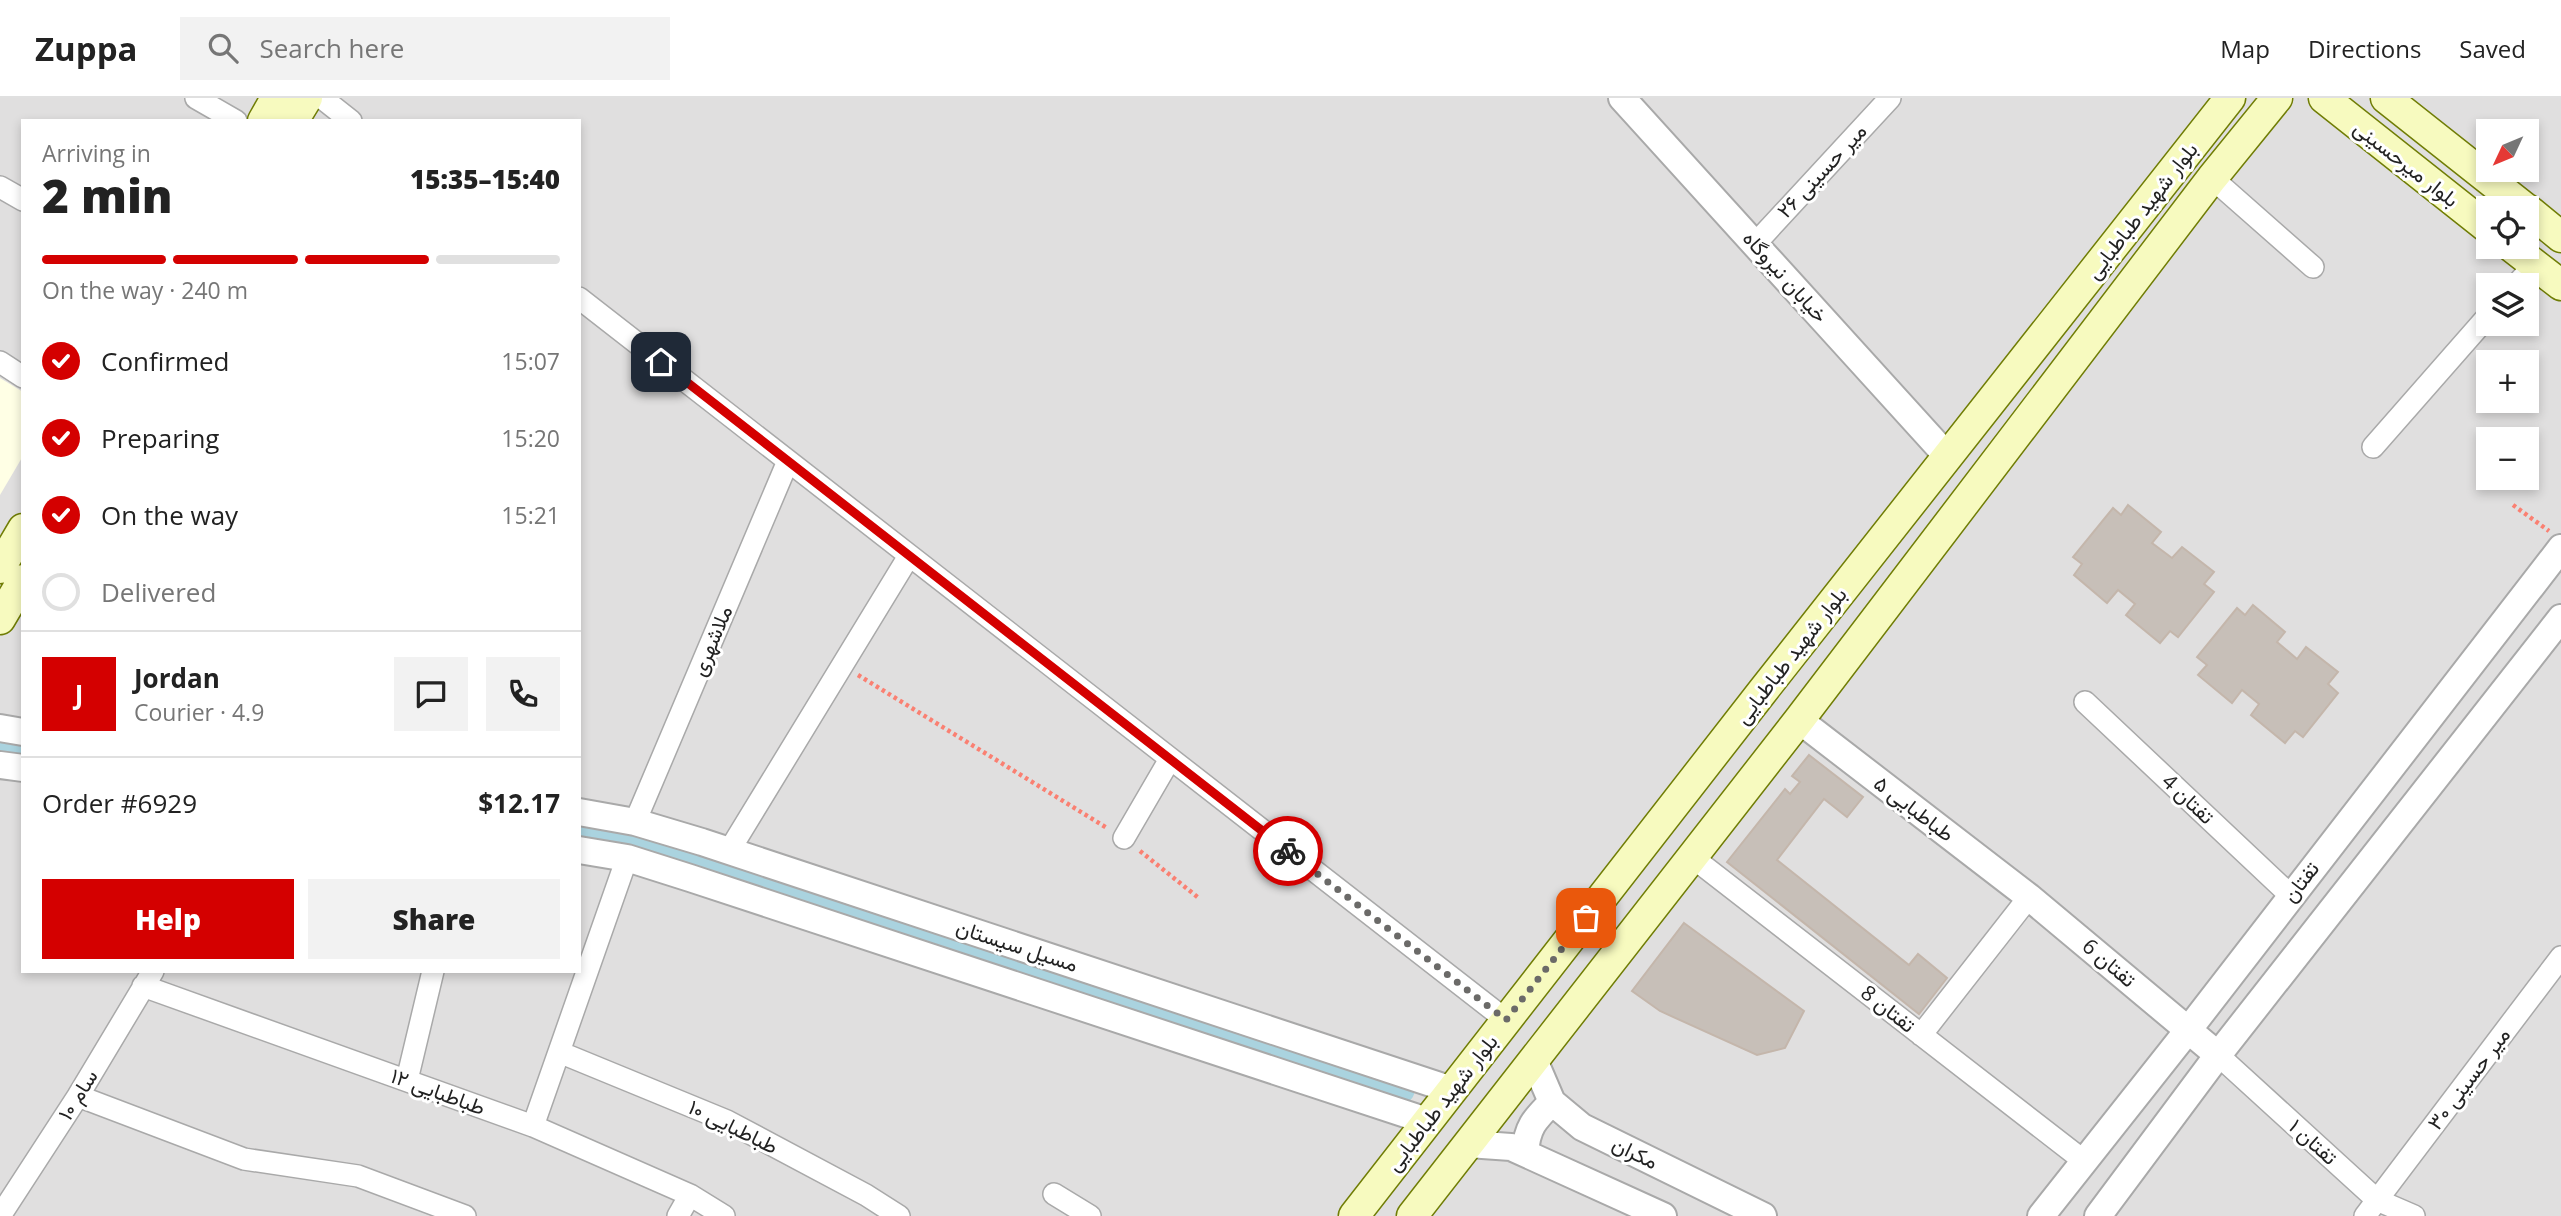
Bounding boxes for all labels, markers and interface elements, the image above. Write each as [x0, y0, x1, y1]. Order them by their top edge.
search box [180, 17, 670, 80]
text: Zuppa [35, 26, 138, 71]
icon: search [204, 29, 242, 67]
text: Search here [260, 30, 404, 66]
text: Map [2220, 32, 2270, 65]
text: Directions [2308, 32, 2421, 65]
text: Saved [2459, 32, 2526, 65]
street label: بلوار میرحسینی [2348, 113, 2465, 213]
street label: میر حسینی ۲۶ [1770, 117, 1872, 224]
north arrow [2476, 119, 2539, 182]
map controls [2476, 119, 2539, 490]
street label: بلوار شهید طباطبایی [2079, 136, 2204, 285]
text: Arriving in [42, 137, 151, 169]
text: 15:35–15:40 [410, 161, 560, 197]
text: 2 min [42, 164, 173, 226]
button: locate [2476, 196, 2539, 259]
street label: خیابان نیروگاه [1737, 224, 1834, 328]
button: layers [2476, 273, 2539, 336]
text: On the way · 240 m [42, 274, 248, 306]
pin [631, 332, 691, 392]
icon: check [42, 342, 80, 380]
text: Confirmed [101, 343, 229, 379]
icon: home [642, 343, 680, 381]
text: 15:07 [501, 345, 560, 377]
button: + [2476, 350, 2539, 413]
icon: check [42, 419, 80, 457]
text: Preparing [101, 420, 219, 456]
text: 15:20 [501, 422, 560, 454]
button: − [2476, 427, 2539, 490]
icon: check [42, 496, 80, 534]
text: On the way [101, 497, 238, 533]
text: 15:21 [501, 499, 560, 531]
text: Delivered [101, 574, 216, 610]
street label: بلوار شهید طباطبایی [1728, 581, 1853, 730]
street label: ملاشهری [684, 601, 738, 680]
button: chat [394, 657, 468, 731]
button: phone [486, 657, 560, 731]
text: Jordan [134, 660, 220, 696]
text: J [75, 676, 83, 712]
text: Courier · 4.9 [134, 696, 264, 728]
street label: تفتان 4 [2156, 767, 2221, 830]
street label: طباطبایی ۵ [1869, 769, 1960, 848]
text: Order #6929 [42, 785, 197, 821]
text: $12.17 [478, 785, 560, 821]
courier [1253, 816, 1323, 886]
icon: bike [1269, 832, 1307, 870]
street label: تفتان [2275, 855, 2325, 908]
button: Help [42, 879, 294, 959]
button: Share [308, 879, 560, 959]
pin [1556, 888, 1616, 948]
icon: bag [1567, 899, 1605, 937]
street label: مسیل سیستان [953, 912, 1082, 978]
street label: تفتان 6 [2077, 932, 2142, 993]
street label: تفتان 8 [1856, 978, 1922, 1038]
street label: میر حسینی ۳۰ [2420, 1021, 2516, 1135]
street label: بلوار شهید طباطبایی [1379, 1028, 1504, 1177]
street label: طباطبایی ۱۲ [387, 1061, 489, 1121]
street label: سام ۱۰ [51, 1064, 104, 1126]
street label: طباطبایی ۱۰ [684, 1092, 783, 1160]
street label: تفتان ۱ [2283, 1112, 2344, 1170]
street label: مکران [1608, 1129, 1663, 1175]

